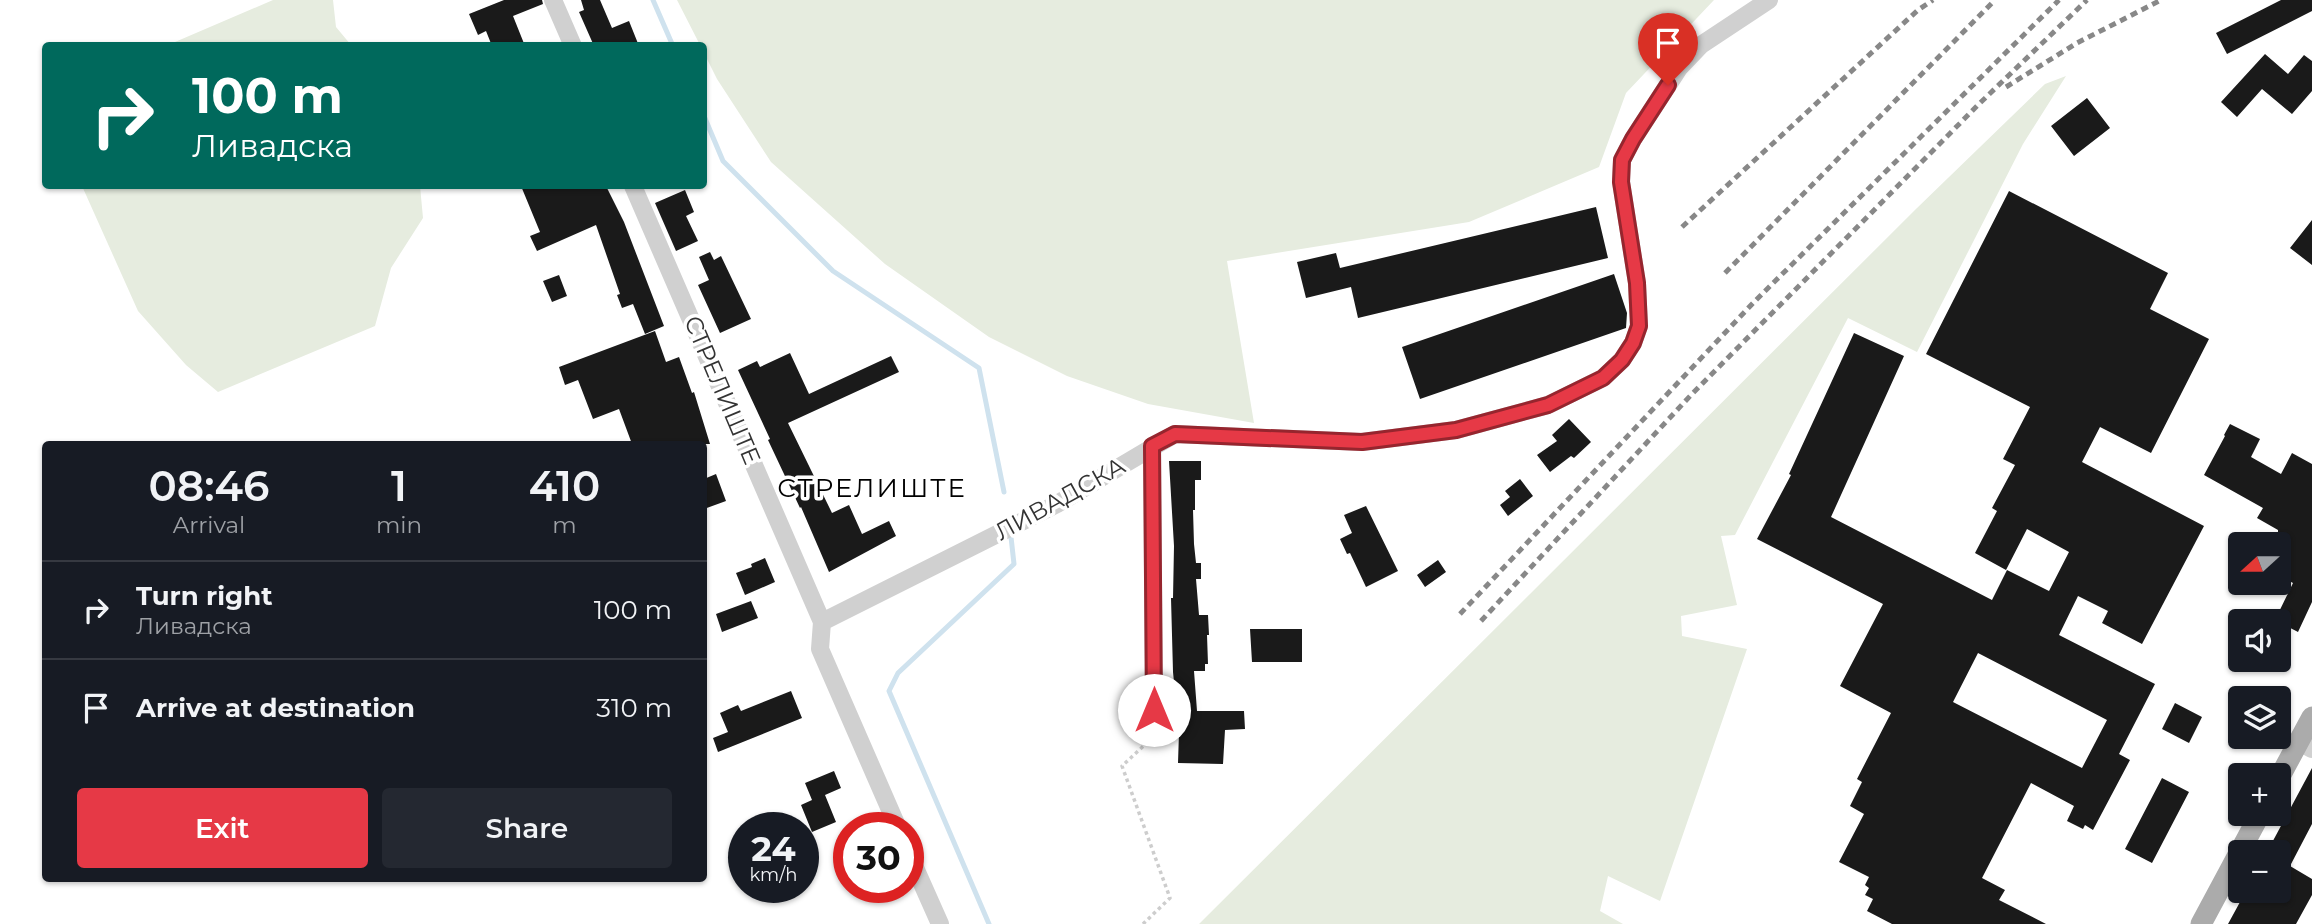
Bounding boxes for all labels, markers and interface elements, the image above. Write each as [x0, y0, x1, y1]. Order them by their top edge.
pin [1638, 13, 1698, 85]
icon: arrive [1649, 24, 1687, 62]
text: 100 m [192, 66, 343, 125]
icon: right [77, 70, 168, 161]
text: Ливадска [192, 126, 353, 165]
street label: СТРЕЛИШТЕ [678, 311, 767, 468]
street label: ЛИВАДСКА [990, 451, 1130, 546]
text: 08:46 [149, 460, 269, 512]
text: 1 [391, 460, 407, 512]
text: 410 [529, 460, 600, 512]
district label: СТРЕЛИШТЕ [777, 472, 967, 504]
text: Arrival [173, 511, 245, 539]
text: min [376, 511, 422, 539]
text: m [552, 511, 577, 539]
north arrow [2228, 532, 2291, 595]
map controls [2228, 532, 2291, 903]
text: Turn right [136, 580, 272, 612]
icon: right [77, 591, 115, 629]
text: 100 m [594, 594, 672, 626]
button: sound [2228, 609, 2291, 672]
text: Ливадска [136, 612, 252, 640]
position arrow [1117, 673, 1191, 747]
button: layers [2228, 686, 2291, 749]
icon: arrive [77, 689, 115, 727]
text: Arrive at destination [136, 692, 415, 724]
text: 310 m [596, 692, 672, 724]
button: + [2228, 763, 2291, 826]
button: Exit [77, 788, 368, 868]
button: Share [382, 788, 672, 868]
speed limit sign: 30 [833, 812, 924, 903]
text: 24 [751, 827, 796, 870]
button: − [2228, 840, 2291, 903]
text: km/h [749, 864, 798, 886]

